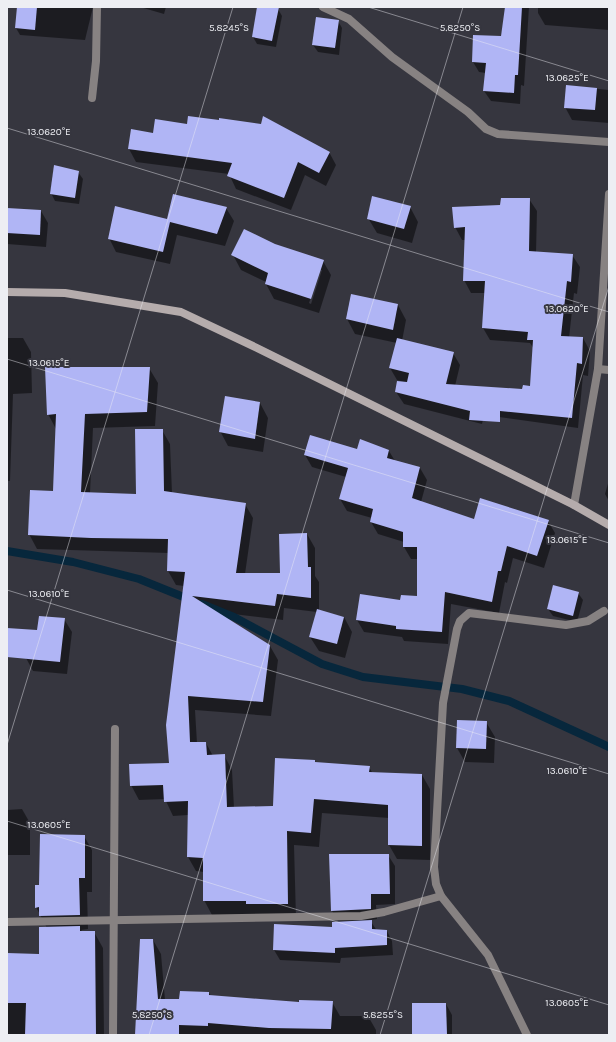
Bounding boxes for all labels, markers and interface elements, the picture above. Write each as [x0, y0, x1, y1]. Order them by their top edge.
text: 5.8245°S [209, 22, 249, 34]
text: 5.8250°S [440, 22, 480, 34]
text: 13.0625°E [545, 72, 589, 84]
text: 13.0620°E [27, 126, 71, 138]
text: 13.0620°E [545, 303, 589, 315]
text: 13.0615°E [29, 357, 69, 369]
text: 13.0615°E [547, 534, 587, 546]
text: 13.0610°E [29, 588, 69, 600]
text: 13.0610°E [547, 765, 587, 777]
text: 13.0605°E [27, 819, 71, 831]
text: 13.0605°E [545, 997, 589, 1009]
text: 5.8250°S [132, 1009, 172, 1021]
text: 5.8255°S [363, 1009, 403, 1021]

